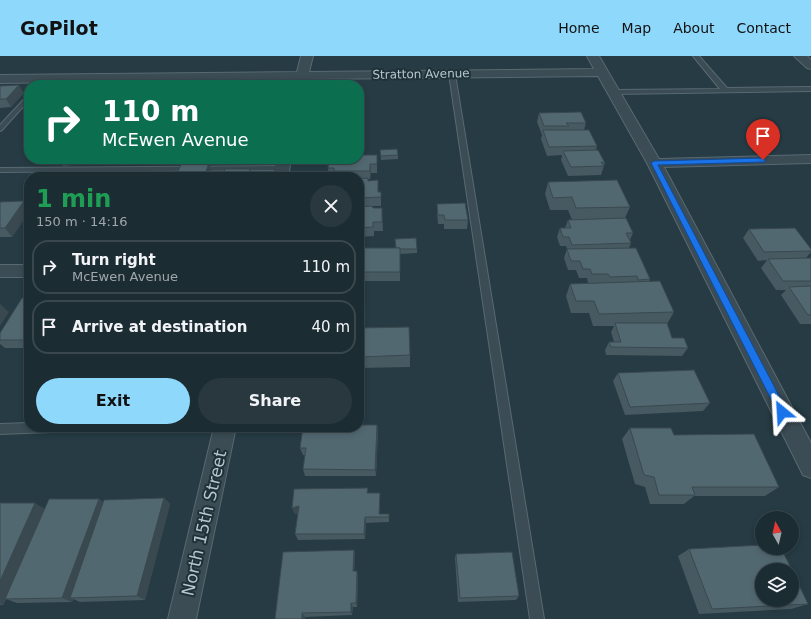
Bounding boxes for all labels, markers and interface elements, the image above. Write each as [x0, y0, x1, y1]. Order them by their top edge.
text: GoPilot [20, 17, 98, 39]
text: Home [558, 20, 600, 36]
text: Map [622, 20, 651, 36]
text: About [673, 20, 715, 36]
text: Contact [737, 20, 791, 36]
street label: Stratton Avenue [372, 66, 470, 82]
text: 110 m [102, 95, 199, 128]
icon: right [36, 96, 88, 148]
pin [746, 119, 780, 160]
icon: arrive [752, 125, 774, 147]
text: McEwen Avenue [102, 129, 249, 150]
text: 1 min [36, 185, 111, 213]
button: close [310, 185, 352, 227]
text: 150 m · 14:16 [36, 214, 127, 229]
text: Turn right [72, 251, 156, 269]
icon: right [38, 256, 60, 278]
text: 110 m [302, 258, 350, 276]
text: McEwen Avenue [72, 269, 178, 284]
icon: arrive [38, 316, 60, 338]
text: Arrive at destination [72, 318, 247, 336]
text: 40 m [312, 318, 350, 336]
button: Exit [36, 378, 190, 424]
button: Share [198, 378, 352, 424]
position arrow [761, 391, 803, 433]
street label: North 15th Street [177, 448, 231, 598]
north arrow [755, 511, 799, 555]
map controls [755, 511, 799, 607]
button: layers [755, 563, 799, 607]

